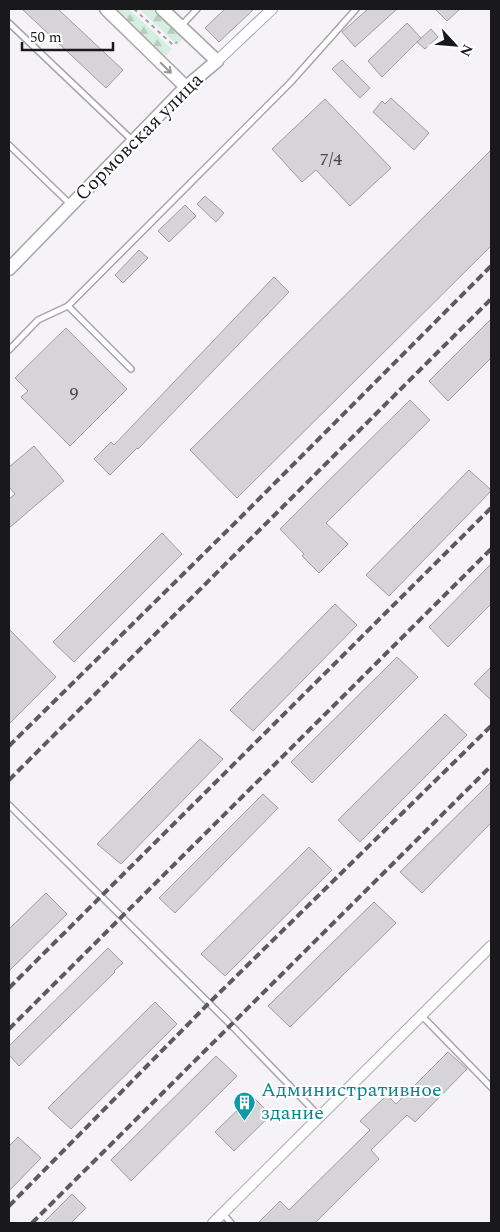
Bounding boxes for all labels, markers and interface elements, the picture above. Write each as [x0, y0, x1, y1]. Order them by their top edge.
scale bar [22, 20, 114, 52]
north arrow [430, 20, 480, 70]
text: 50 m [30, 26, 62, 49]
text: N [454, 41, 478, 60]
one-way arrow [159, 61, 171, 73]
street label: Сормовская улица [68, 66, 210, 208]
house number: 7/4 [320, 146, 342, 173]
house number: 9 [70, 380, 79, 407]
place label: Административное здание [261, 1075, 442, 1128]
building icon: Административное здание [233, 1090, 257, 1121]

